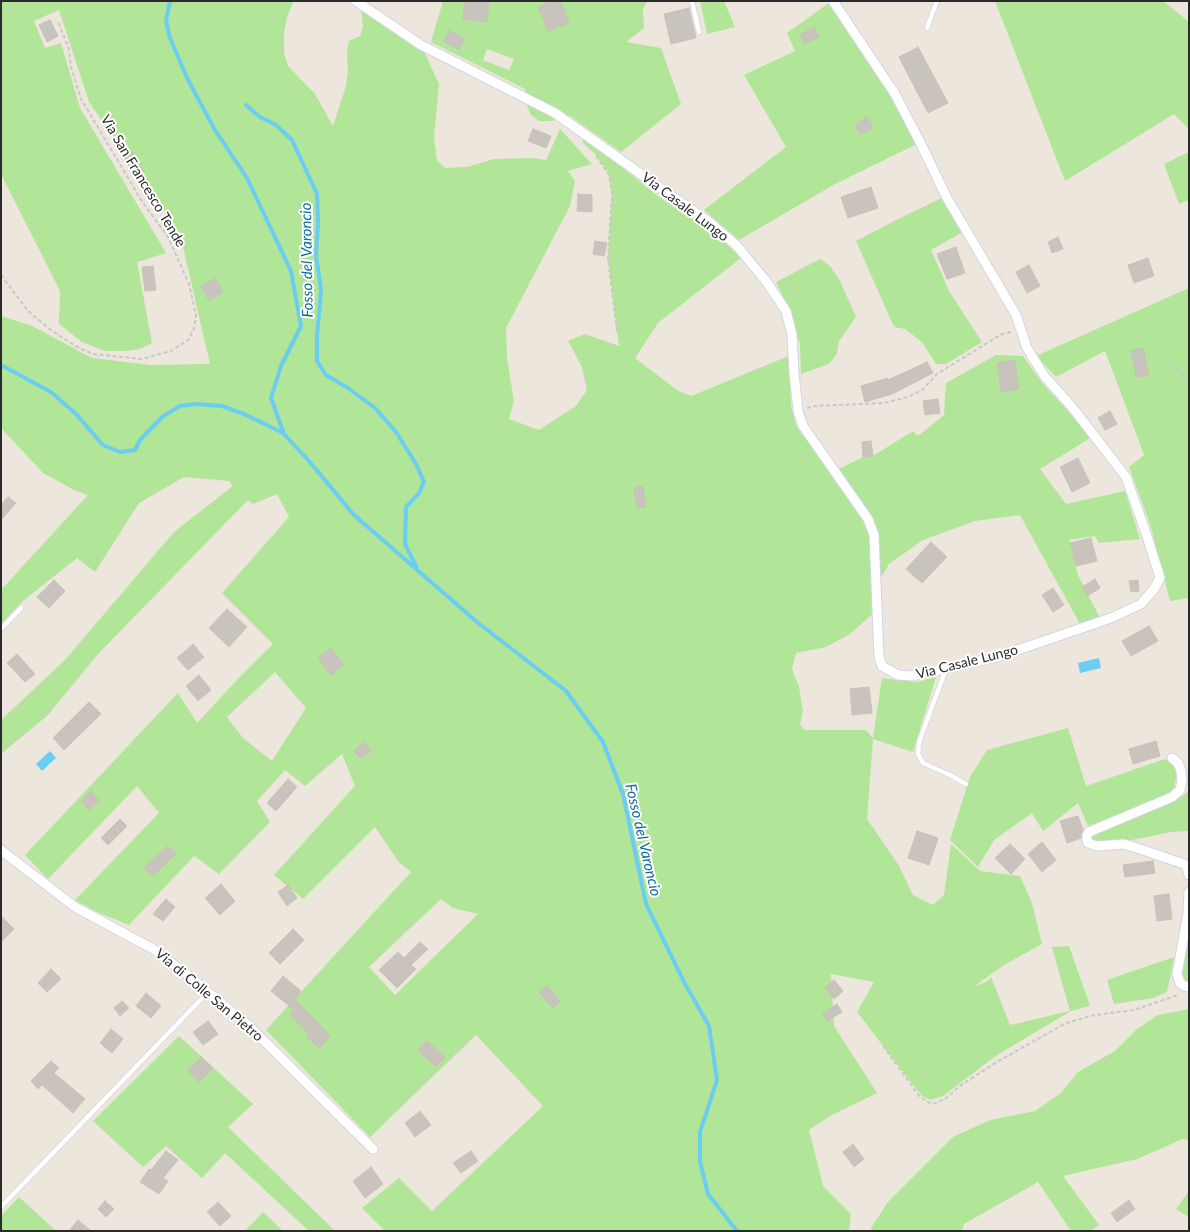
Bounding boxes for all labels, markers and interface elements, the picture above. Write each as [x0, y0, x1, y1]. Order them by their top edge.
street label: Via San Francesco Tende [97, 112, 189, 250]
street label: Via Casale Lungo [638, 169, 732, 245]
water label: Fosso del Varoncio [297, 202, 317, 318]
street label: Via Casale Lungo [914, 641, 1020, 683]
water label: Fosso del Varoncio [621, 782, 665, 898]
street label: Via di Colle San Pietro [152, 945, 266, 1045]

